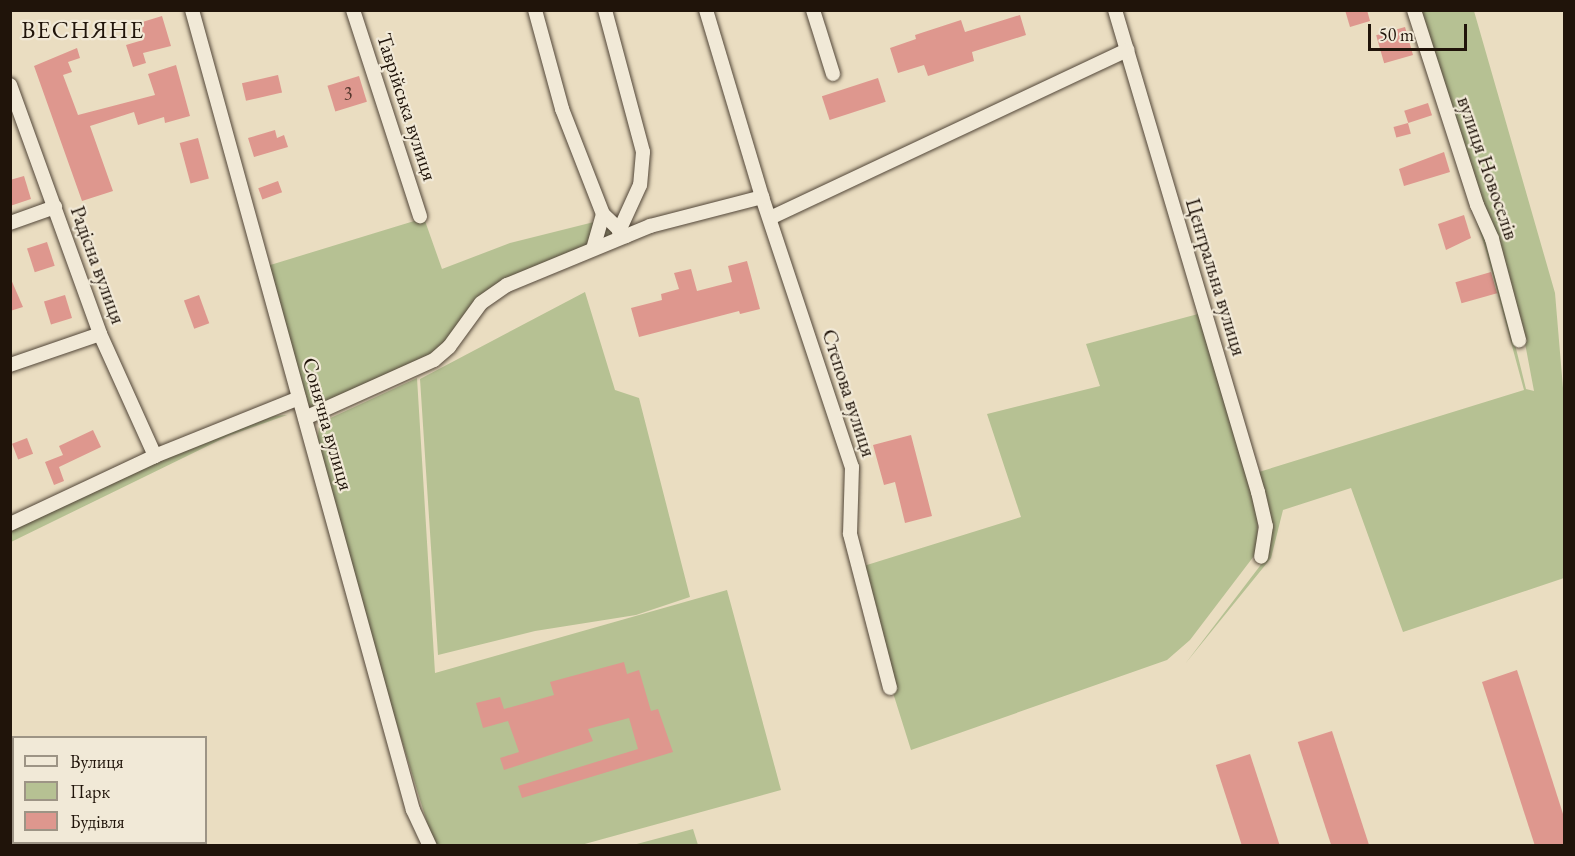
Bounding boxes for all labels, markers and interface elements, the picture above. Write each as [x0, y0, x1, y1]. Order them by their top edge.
scale bar [1371, 12, 1470, 50]
district label: ВЕСНЯНЕ [21, 16, 145, 44]
text: 50 m [1379, 23, 1414, 46]
street label: Таврійська вулиця [371, 30, 443, 184]
house number: 3 [344, 83, 352, 105]
street label: вулиця Новоселів [1452, 93, 1524, 243]
street label: Центральна вулиця [1180, 195, 1252, 359]
street label: Радісна вулиця [65, 202, 131, 328]
street label: Степова вулиця [817, 326, 881, 460]
street label: Сонячна вулиця [297, 355, 359, 493]
legend [12, 736, 207, 844]
text: Вулиця [70, 750, 123, 773]
text: Парк [70, 780, 110, 803]
text: Будівля [70, 810, 125, 833]

